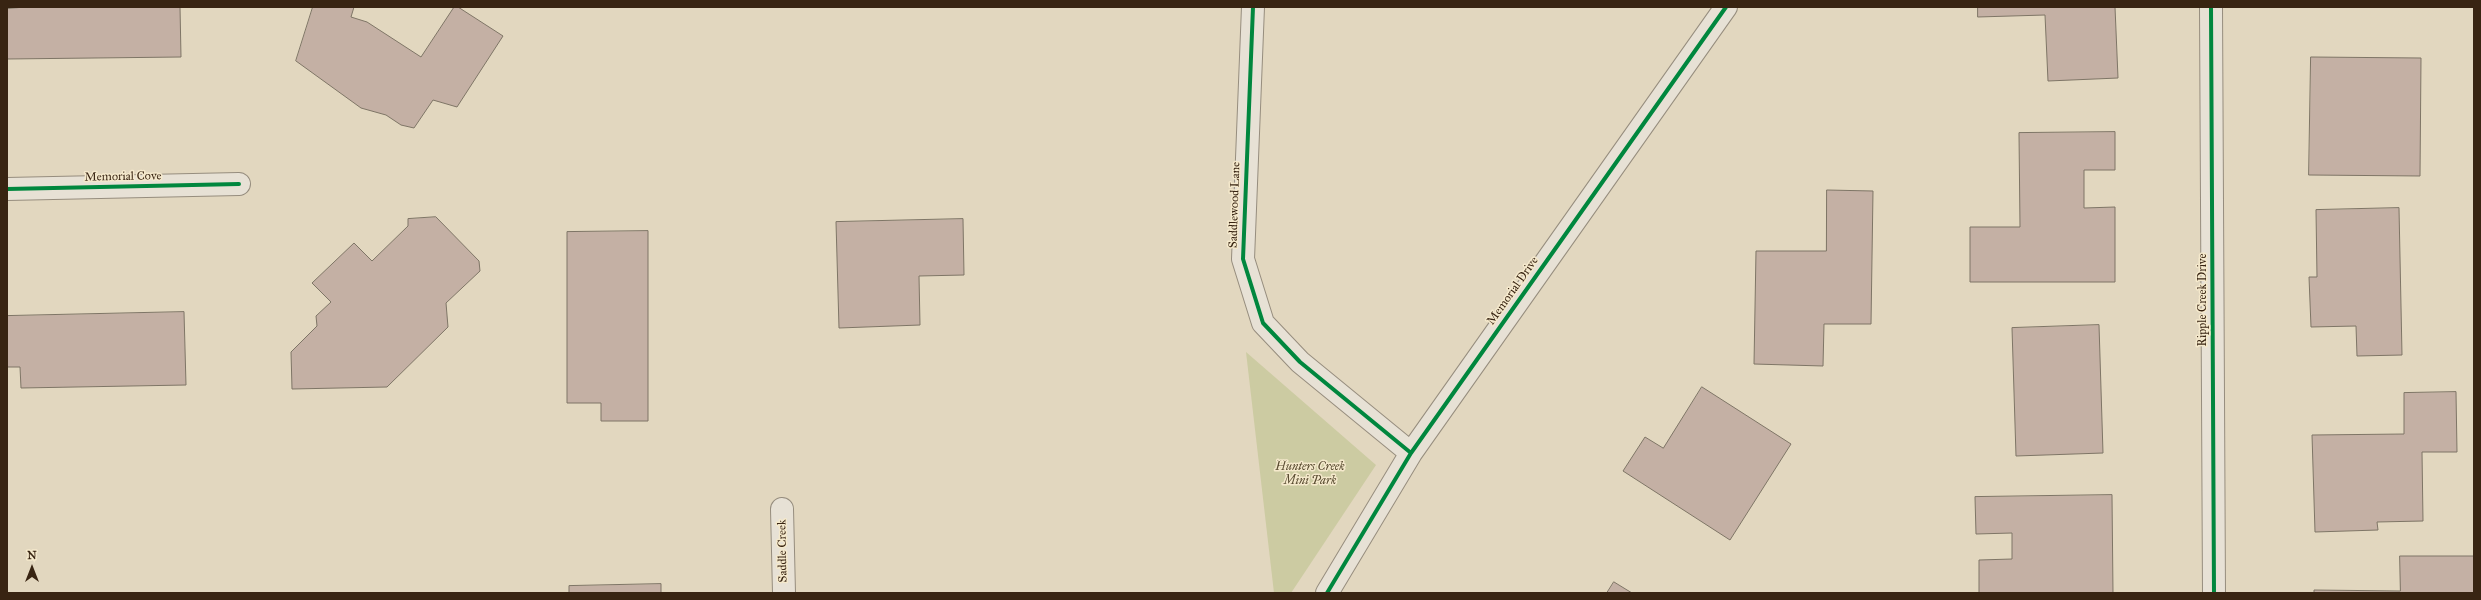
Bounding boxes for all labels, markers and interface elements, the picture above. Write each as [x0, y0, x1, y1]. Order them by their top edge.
street label: Saddlewood Lane [1226, 162, 1244, 248]
street label: Memorial Cove [84, 169, 162, 185]
street label: Memorial Drive [1484, 254, 1542, 328]
street label: Ripple Creek Drive [2196, 254, 2210, 346]
park label: Hunters Creek Mini Park [1275, 460, 1345, 488]
street label: Saddle Creek [775, 519, 791, 583]
north arrow [12, 548, 52, 588]
text: N [27, 549, 37, 562]

